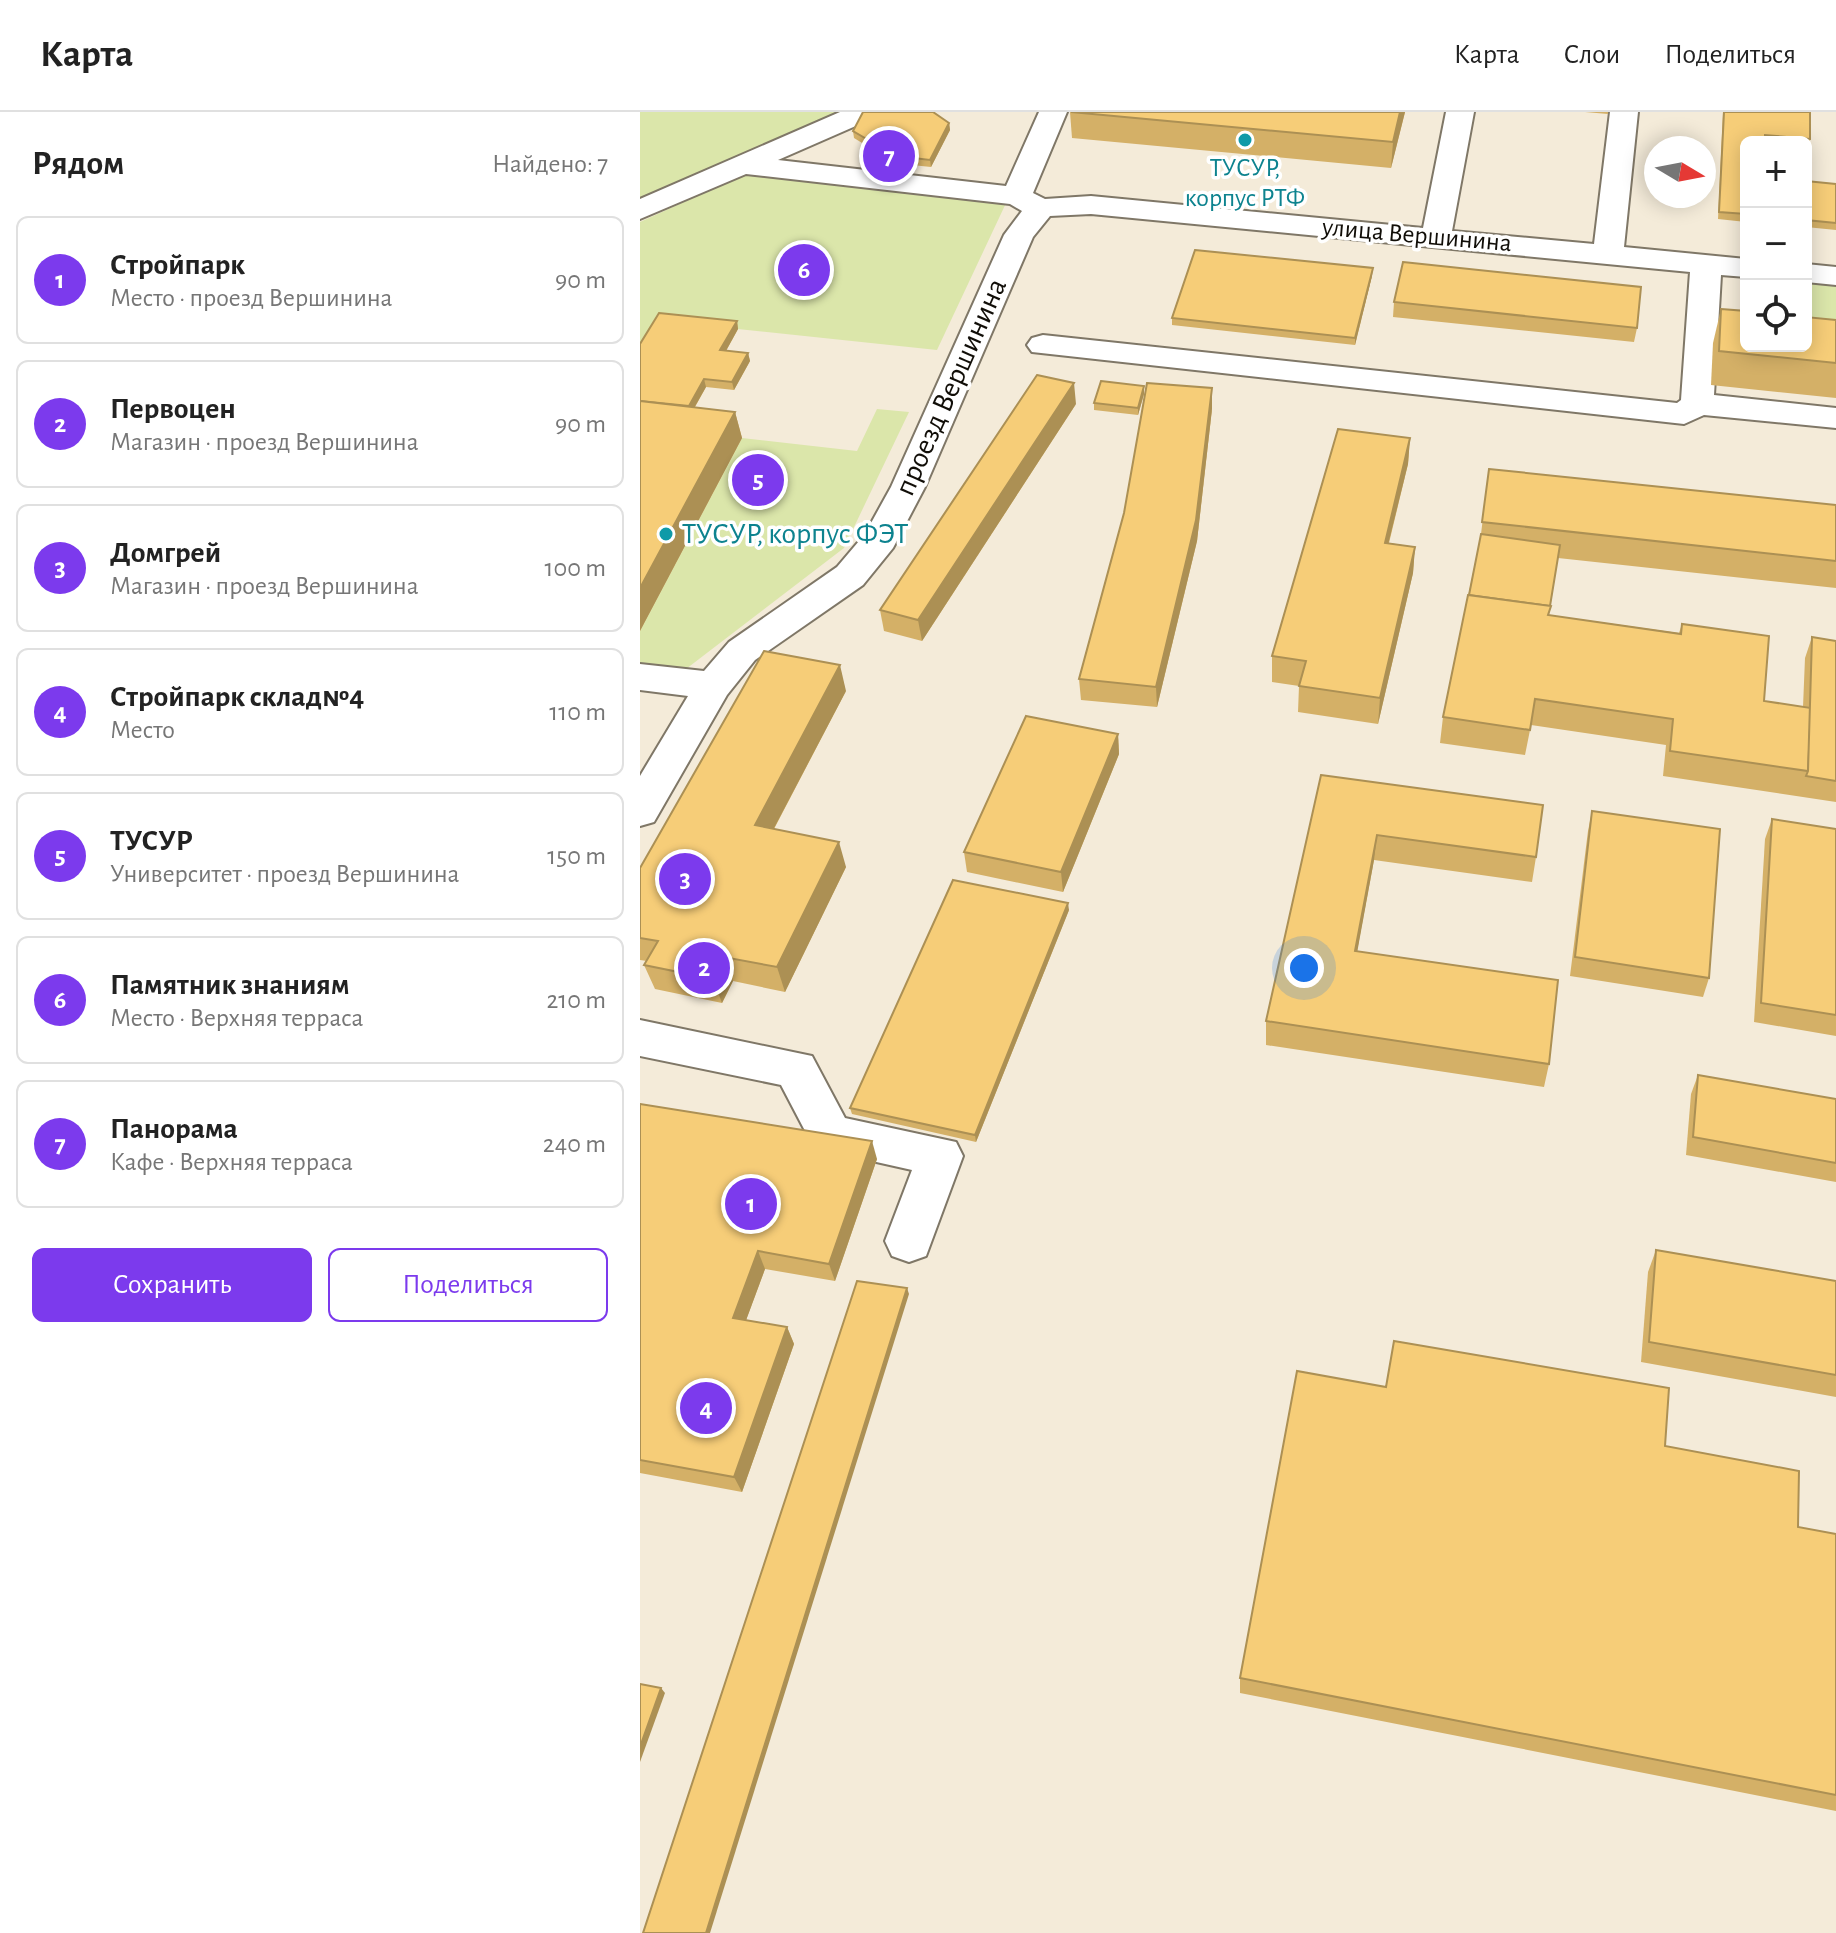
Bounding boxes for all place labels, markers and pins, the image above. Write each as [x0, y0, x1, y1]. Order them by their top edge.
pin: 7 [863, 126, 915, 186]
marker: ТУСУР, корпус РТФ [1236, 131, 1254, 149]
place label: ТУСУР, корпус РТФ [1185, 155, 1305, 211]
pin: 6 [778, 240, 830, 300]
pin: 5 [732, 450, 784, 510]
place label: ТУСУР, корпус ФЭТ [682, 519, 908, 549]
marker: ТУСУР, корпус ФЭТ [657, 525, 675, 543]
pin: 3 [659, 849, 711, 909]
pin: 2 [678, 938, 730, 998]
pin: 1 [725, 1174, 777, 1234]
pin: 4 [680, 1378, 732, 1438]

